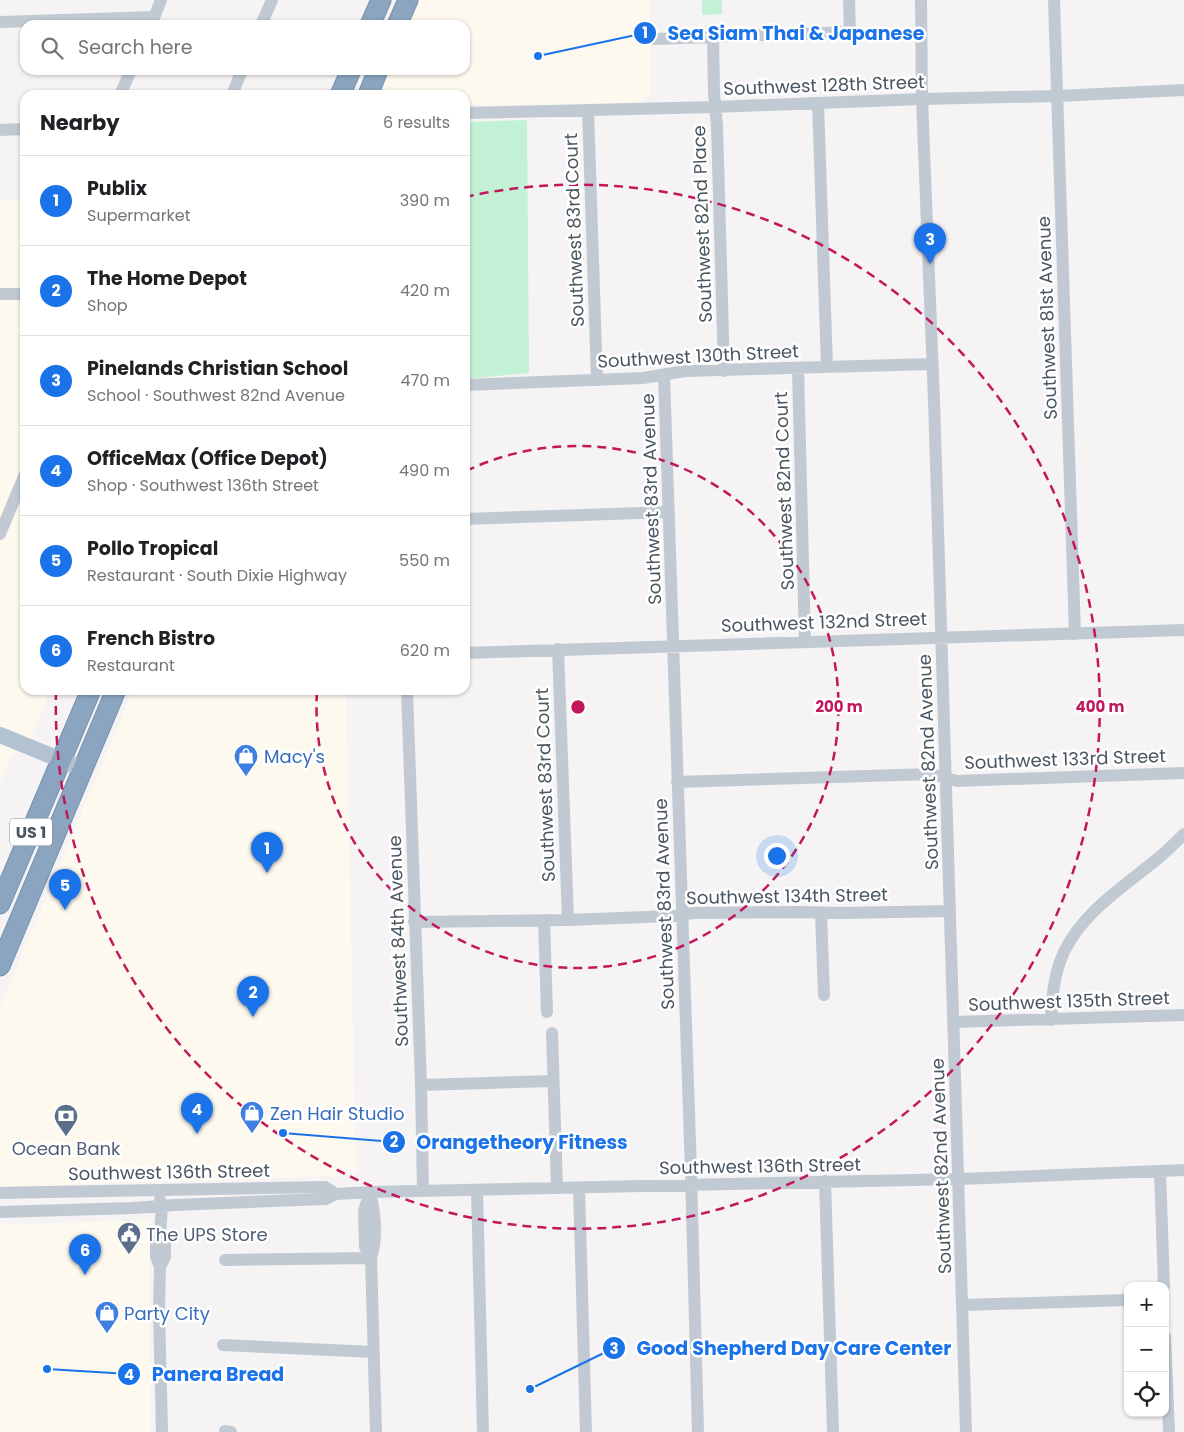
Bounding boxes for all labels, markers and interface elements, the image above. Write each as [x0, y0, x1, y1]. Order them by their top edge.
callout: Sea Siam Thai & Japanese [633, 16, 935, 50]
search box [20, 20, 470, 75]
text: Sea Siam Thai & Japanese [668, 20, 925, 47]
text: 1 [642, 22, 648, 43]
icon: search [38, 34, 66, 62]
text: Search here [78, 34, 192, 61]
street label: Southwest 128th Street [723, 69, 925, 101]
text: Nearby [40, 108, 120, 137]
text: 6 results [383, 111, 450, 134]
street label: Southwest 82nd Place [686, 125, 718, 323]
street label: Southwest 83rd Court [558, 133, 590, 327]
text: Publix [87, 175, 147, 202]
text: 1 [53, 189, 59, 212]
text: 390 m [400, 189, 450, 212]
text: Supermarket [87, 204, 191, 227]
street label: Southwest 81st Avenue [1031, 216, 1063, 420]
pin: 3 [914, 223, 946, 264]
text: The Home Depot [87, 265, 247, 292]
text: 2 [51, 279, 61, 302]
text: 420 m [400, 279, 450, 302]
text: Shop [87, 294, 128, 317]
street label: Southwest 130th Street [597, 338, 799, 374]
text: Pinelands Christian School [87, 355, 348, 382]
text: 3 [51, 369, 61, 392]
text: 470 m [400, 369, 450, 392]
text: School · Southwest 82nd Avenue [87, 384, 345, 407]
street label: Southwest 82nd Court [768, 391, 800, 591]
street label: Southwest 83rd Avenue [635, 393, 667, 605]
text: OfficeMax (Office Depot) [87, 445, 328, 472]
text: 4 [51, 459, 61, 482]
text: 490 m [399, 459, 450, 482]
text: Shop · Southwest 136th Street [87, 474, 319, 497]
text: Pollo Tropical [87, 535, 218, 562]
text: 5 [51, 549, 61, 572]
text: 550 m [399, 549, 450, 572]
text: Restaurant · South Dixie Highway [87, 564, 347, 587]
street label: Southwest 132nd Street [720, 606, 928, 638]
text: French Bistro [87, 625, 215, 652]
text: 6 [51, 639, 61, 662]
text: 620 m [400, 639, 450, 662]
text: Restaurant [87, 654, 175, 677]
street label: Southwest 82nd Avenue [912, 654, 944, 870]
street label: Southwest 83rd Court [529, 688, 561, 882]
text: 200 m [815, 696, 863, 717]
text: 400 m [1076, 696, 1125, 717]
centre of rings [569, 698, 587, 716]
shop icon: Macy's [233, 743, 259, 777]
street label: Southwest 133rd Street [964, 743, 1166, 775]
place label: Macy's [264, 744, 325, 769]
street label: Southwest 83rd Avenue [648, 798, 680, 1010]
road number: US 1 [10, 819, 52, 846]
pin: 1 [251, 832, 283, 873]
street label: Southwest 84th Avenue [382, 835, 414, 1047]
your location [764, 843, 790, 869]
pin: 5 [49, 869, 81, 910]
street label: Southwest 134th Street [686, 882, 888, 910]
pin: 2 [237, 976, 269, 1017]
street label: Southwest 135th Street [968, 985, 1170, 1017]
street label: Southwest 82nd Avenue [925, 1058, 957, 1274]
pin: 4 [181, 1093, 213, 1134]
shop icon: Zen Hair Studio [239, 1100, 265, 1134]
place label: Zen Hair Studio [270, 1101, 405, 1126]
bank icon: Ocean Bank [53, 1103, 79, 1137]
callout: Orangetheory Fitness [381, 1125, 637, 1159]
text: Orangetheory Fitness [416, 1129, 628, 1156]
text: 2 [390, 1131, 399, 1152]
place label: Ocean Bank [12, 1136, 121, 1161]
street label: Southwest 136th Street [659, 1152, 861, 1180]
street label: Southwest 136th Street [68, 1158, 270, 1186]
public building icon: The UPS Store [116, 1221, 142, 1255]
place label: The UPS Store [146, 1222, 268, 1247]
pin: 6 [69, 1234, 101, 1275]
map controls [1124, 1282, 1169, 1417]
button: + [1124, 1282, 1169, 1327]
shop icon: Party City [94, 1300, 120, 1334]
place label: Party City [124, 1301, 210, 1326]
button: − [1124, 1327, 1169, 1372]
callout: Good Shepherd Day Care Center [601, 1331, 961, 1365]
text: Good Shepherd Day Care Center [637, 1335, 951, 1362]
text: 3 [609, 1338, 619, 1359]
callout: Panera Bread [117, 1357, 294, 1391]
text: Panera Bread [152, 1361, 284, 1388]
text: 4 [124, 1364, 134, 1385]
button: locate [1124, 1372, 1169, 1417]

